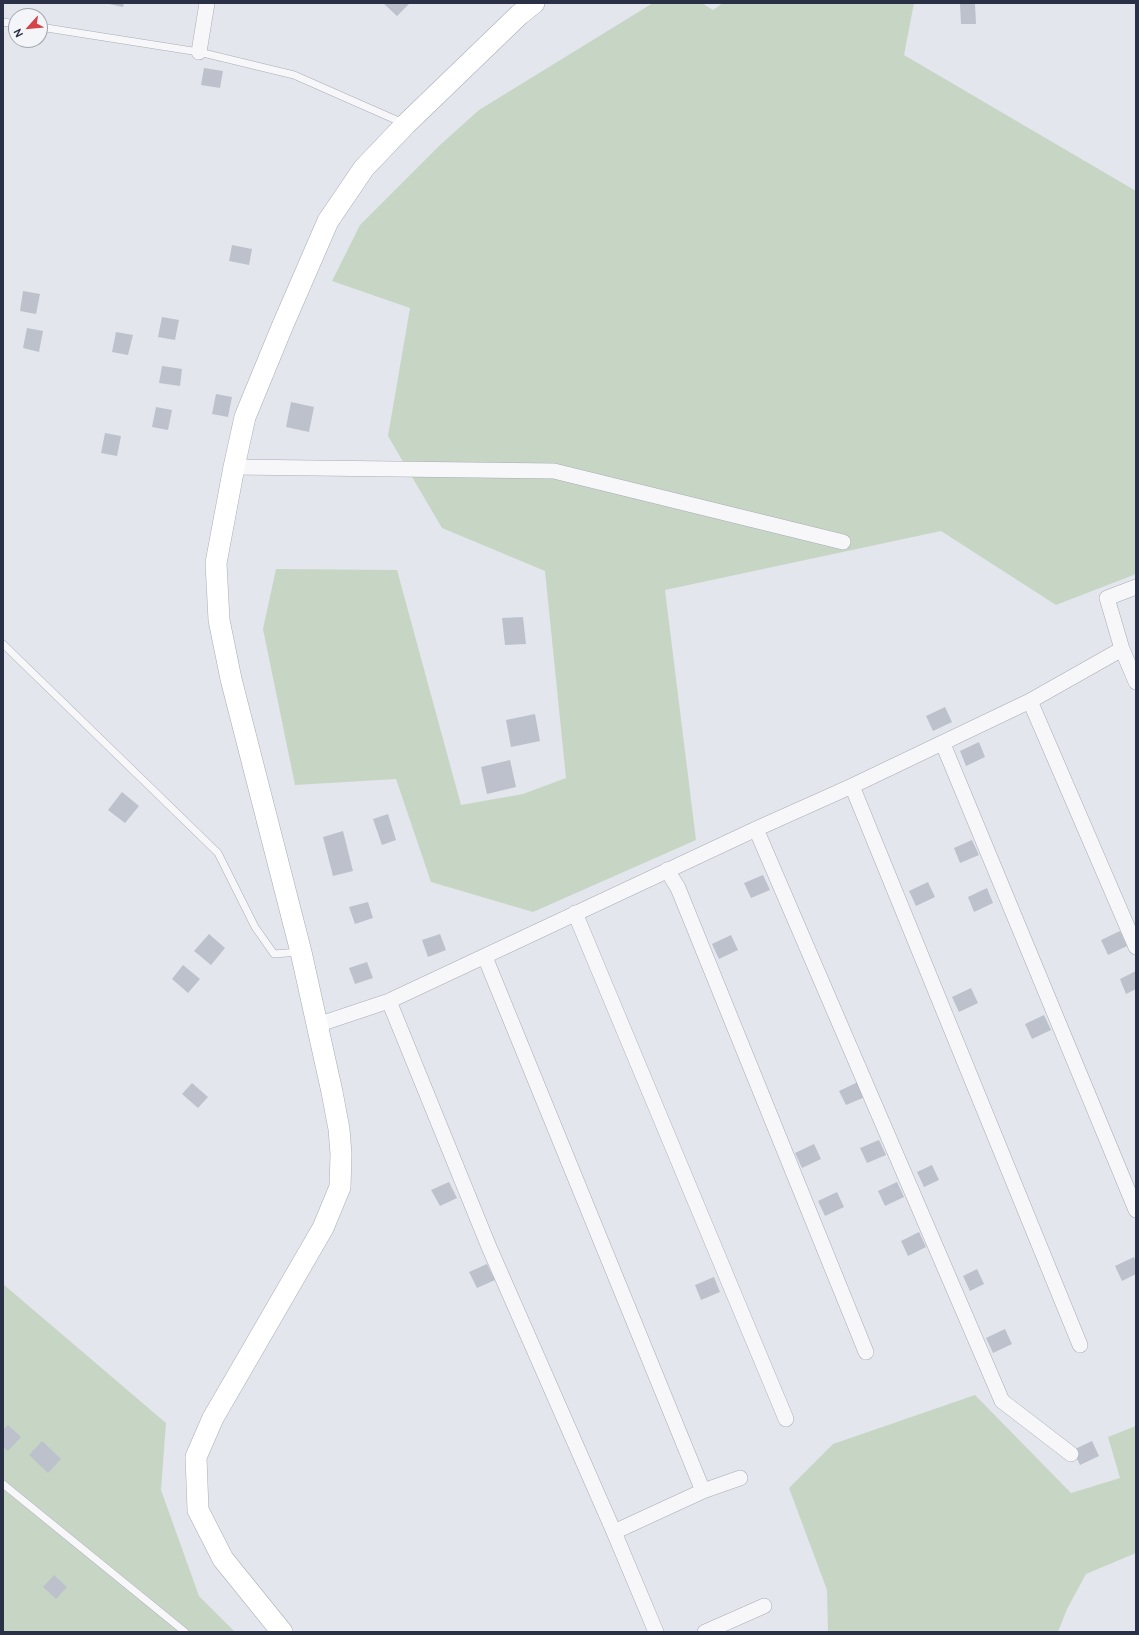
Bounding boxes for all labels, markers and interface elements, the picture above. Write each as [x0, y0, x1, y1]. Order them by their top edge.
north arrow [8, 8, 48, 48]
text: N [10, 26, 26, 40]

